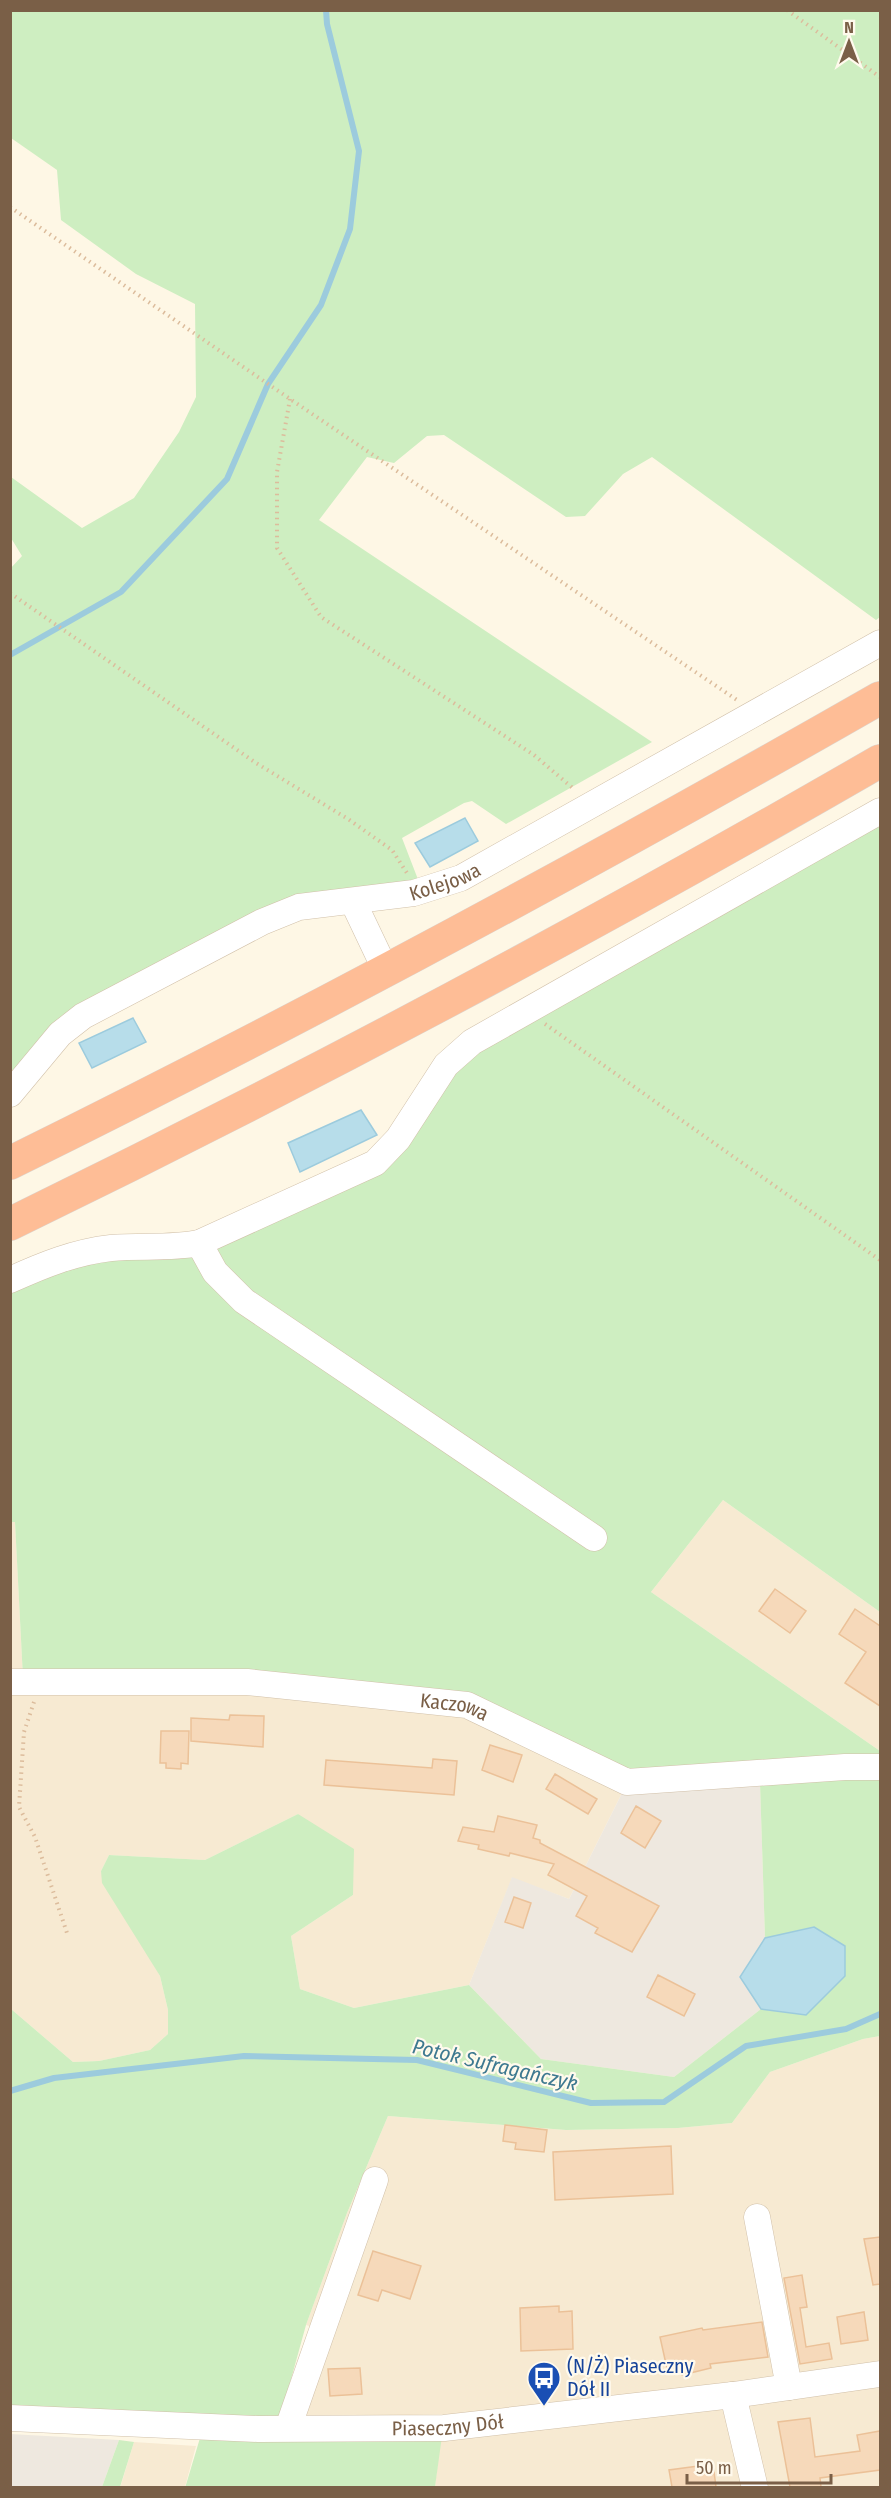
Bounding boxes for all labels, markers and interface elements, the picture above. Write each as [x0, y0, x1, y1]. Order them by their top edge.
north arrow [819, 12, 879, 72]
text: N [844, 18, 854, 37]
street label: Kolejowa [406, 858, 485, 906]
street label: Kaczowa [419, 1688, 493, 1726]
water label: Potok Sufragańczyk [410, 2033, 580, 2097]
place label: (N/Ż) Piaseczny Dół II [567, 2354, 693, 2401]
bus stop icon: (N/Ż) Piaseczny Dół II [526, 2360, 562, 2407]
street label: Piaseczny Dół [392, 2409, 505, 2440]
scale bar [687, 2447, 831, 2485]
text: 50 m [696, 2457, 732, 2479]

